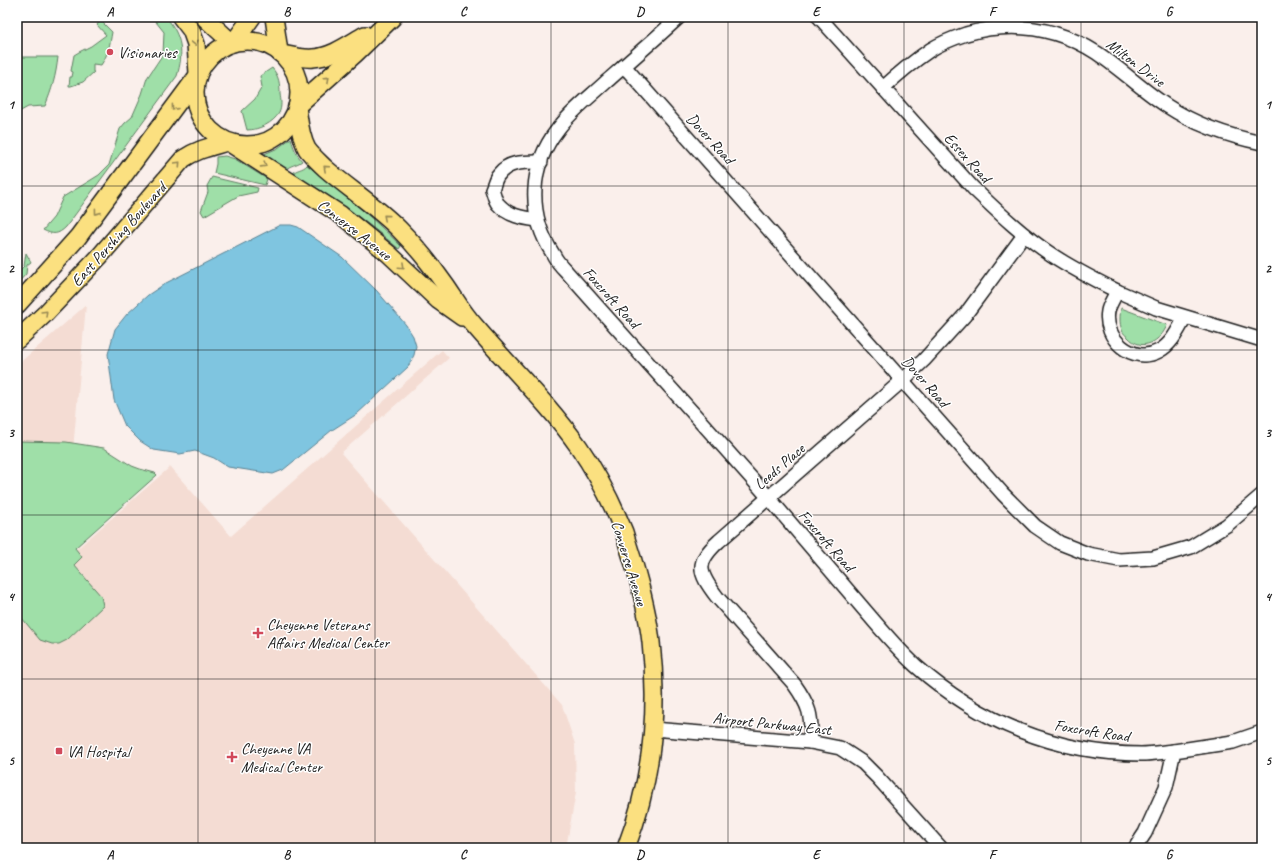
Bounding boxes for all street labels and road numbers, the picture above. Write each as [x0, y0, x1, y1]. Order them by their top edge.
street label: Milton Drive [1102, 34, 1170, 92]
street label: Dover Road [682, 109, 740, 170]
street label: Essex Road [939, 128, 997, 189]
street label: East Pershing Boulevard [67, 177, 173, 291]
street label: Converse Avenue [314, 195, 397, 266]
street label: Foxcroft Road [579, 263, 646, 334]
street label: Dover Road [897, 352, 955, 414]
street label: Leeds Place [750, 438, 810, 494]
street label: Foxcroft Road [794, 506, 860, 578]
street label: Converse Avenue [607, 518, 652, 610]
street label: Airport Parkway East [712, 708, 834, 740]
street label: Foxcroft Road [1053, 715, 1133, 747]

